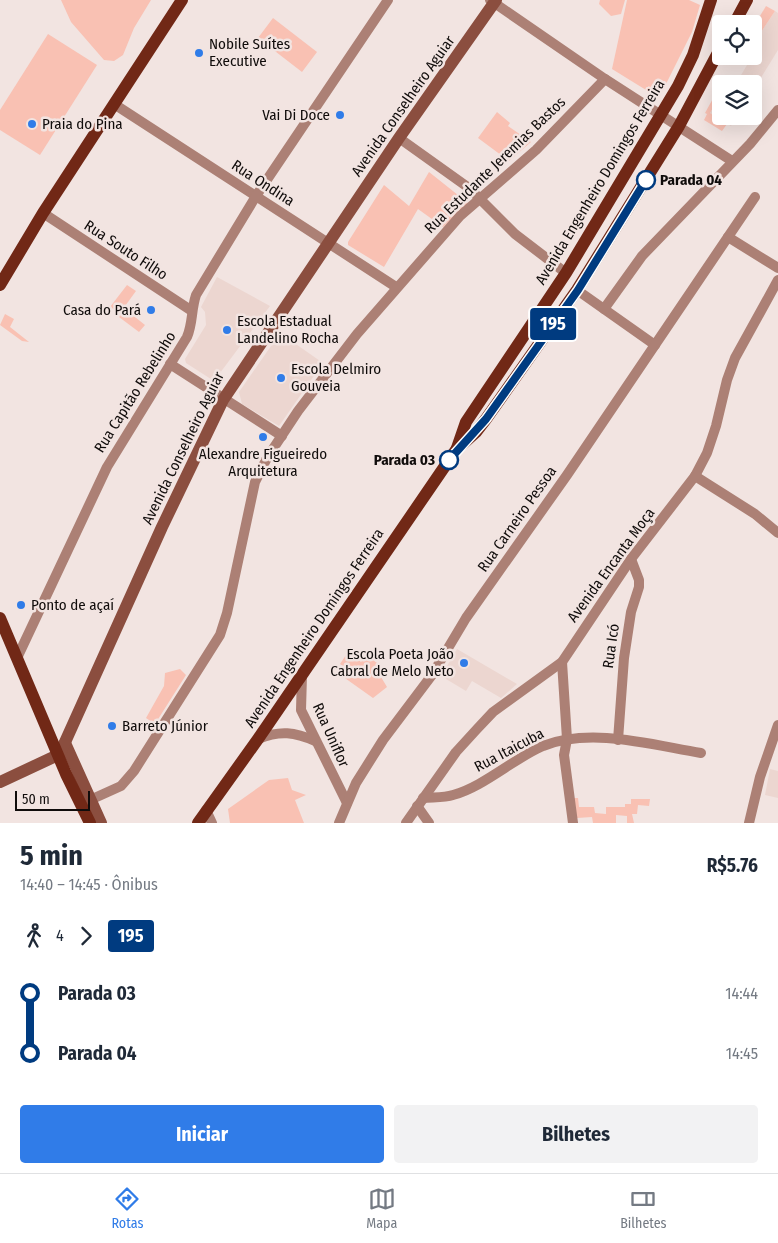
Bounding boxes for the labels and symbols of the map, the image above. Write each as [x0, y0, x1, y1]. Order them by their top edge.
street label: Avenida Conselheiro Aguiar [348, 32, 459, 180]
place label: Nobile Suítes Executive [209, 35, 290, 70]
marker: Nobile Suítes Executive [193, 47, 205, 59]
street label: Avenida Engenheiro Domingos Ferreira [532, 76, 668, 288]
street label: Rua Estudante Jeremias Bastos [421, 93, 569, 237]
place label: Vai Di Doce [262, 106, 330, 124]
marker: Vai Di Doce [334, 109, 346, 121]
place label: Praia do Pina [42, 115, 123, 133]
marker: Praia do Pina [26, 118, 38, 130]
street label: Rua Ondina [228, 156, 298, 210]
marker: Parada 04 [636, 170, 656, 190]
place label: Parada 04 [660, 171, 722, 189]
street label: Rua Souto Filho [81, 216, 171, 284]
place label: Casa do Pará [63, 301, 141, 319]
marker: Casa do Pará [145, 304, 157, 316]
line badge: 195 [524, 308, 582, 340]
place label: Escola Estadual Landelino Rocha [237, 312, 339, 347]
marker: Escola Estadual Landelino Rocha [221, 324, 233, 336]
street label: Rua Capitão Rebelinho [90, 328, 180, 456]
place label: Escola Delmiro Gouveia [291, 360, 381, 395]
street label: Avenida Conselheiro Aguiar [138, 368, 228, 527]
marker: Escola Delmiro Gouveia [275, 372, 287, 384]
marker: Alexandre Figueiredo Arquitetura [257, 431, 269, 443]
place label: Alexandre Figueiredo Arquitetura [199, 445, 327, 480]
marker: Parada 03 [439, 450, 459, 470]
place label: Parada 03 [374, 451, 435, 469]
street label: Rua Carneiro Pessoa [474, 463, 560, 575]
street label: Avenida Encanta Moça [564, 504, 658, 626]
street label: Avenida Engenheiro Domingos Ferreira [241, 525, 387, 731]
place label: Ponto de açaí [31, 596, 114, 614]
marker: Ponto de açaí [15, 599, 27, 611]
street label: Rua Icó [599, 622, 623, 669]
place label: Escola Poeta João Cabral de Melo Neto [330, 645, 454, 680]
marker: Escola Poeta João Cabral de Melo Neto [458, 657, 470, 669]
street label: Rua Uniflor [309, 700, 353, 771]
place label: Barreto Júnior [122, 717, 209, 735]
marker: Barreto Júnior [106, 720, 118, 732]
street label: Rua Itaicuba [471, 724, 547, 776]
scale bar [15, 788, 90, 811]

